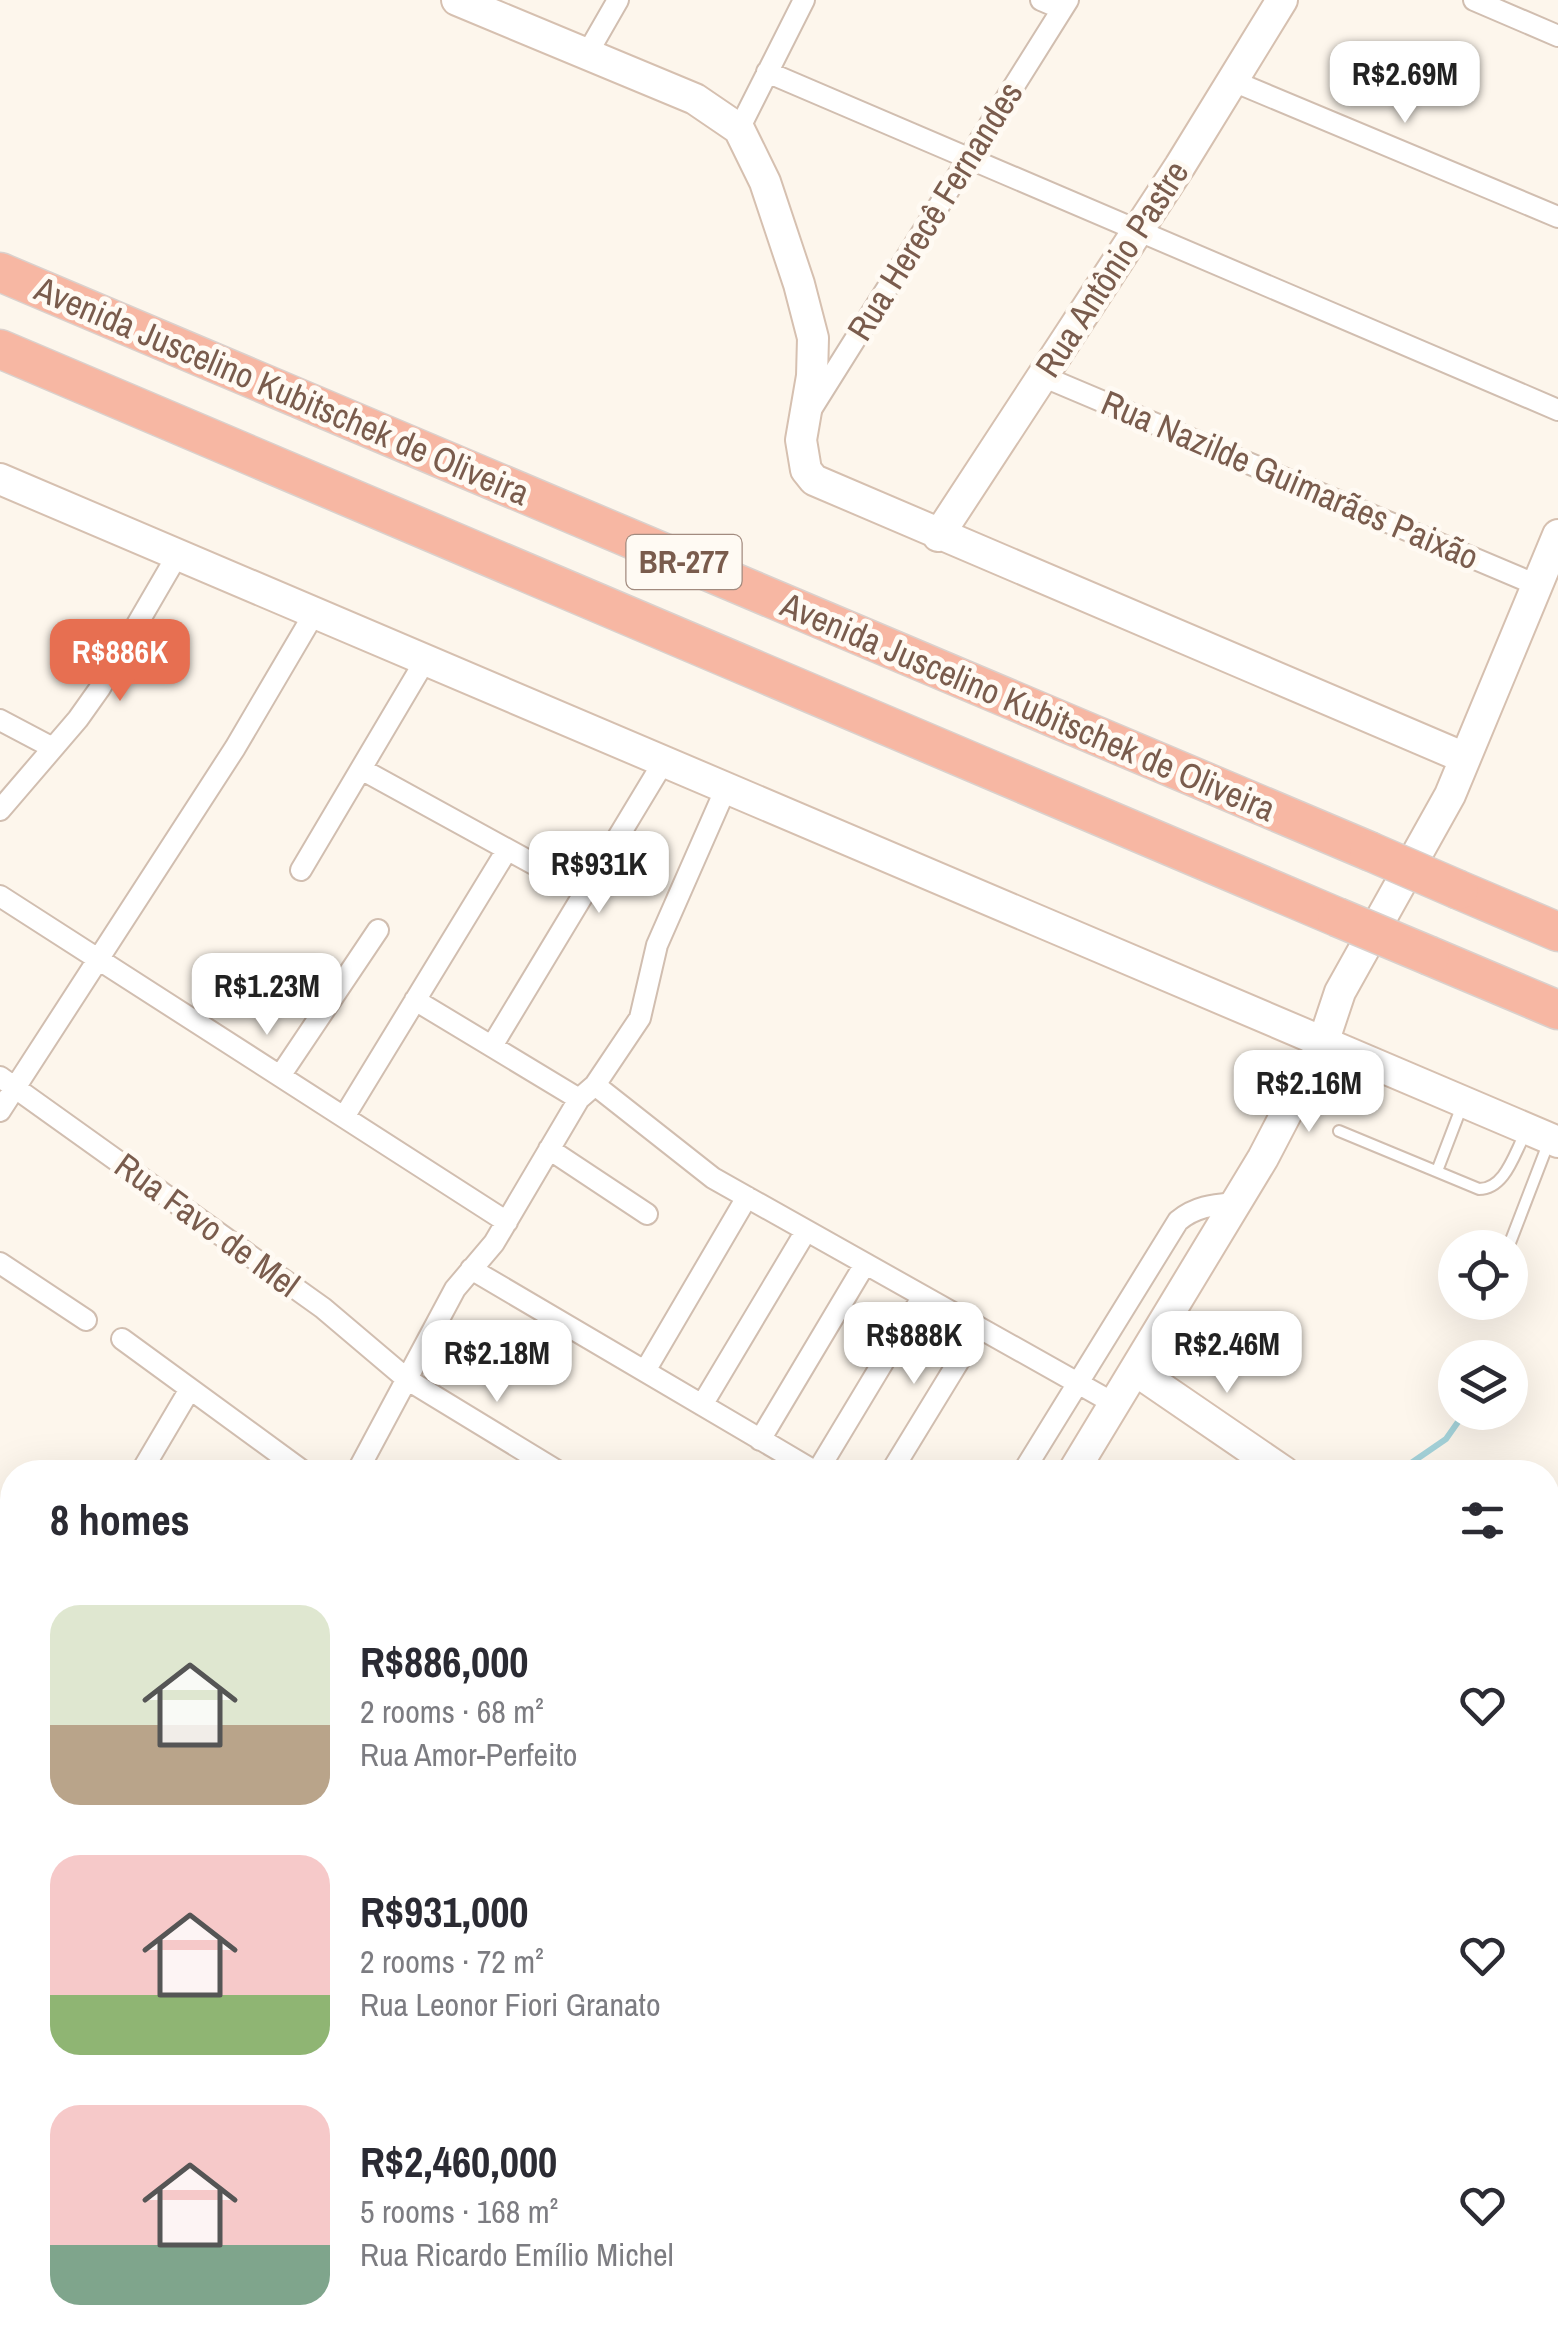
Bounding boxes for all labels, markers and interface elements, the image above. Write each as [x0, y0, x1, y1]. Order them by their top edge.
pin: R$2.69M [1313, 41, 1497, 126]
text: R$2.69M [1352, 52, 1458, 95]
street label: Rua Herecê Fernandes [836, 72, 1033, 349]
street label: Rua Antônio Pastre [1024, 152, 1199, 386]
street label: Avenida Juscelino Kubitschek de Oliveira [27, 265, 536, 516]
street label: Rua Nazilde Guimarães Paixão [1095, 379, 1486, 580]
road number: BR-277 [626, 535, 742, 589]
street label: Avenida Juscelino Kubitschek de Oliveira [773, 581, 1282, 832]
pin: R$886K [39, 619, 201, 704]
text: R$886K [72, 630, 168, 673]
pin: R$931K [518, 831, 680, 916]
text: R$931K [551, 842, 647, 885]
pin: R$1.23M [175, 953, 359, 1038]
text: R$1.23M [214, 964, 320, 1007]
pin: R$2.16M [1217, 1050, 1401, 1135]
text: R$2.16M [1256, 1061, 1362, 1104]
street label: Rua Favo de Mel [106, 1142, 309, 1307]
map controls [1438, 1230, 1528, 1430]
button: locate [1438, 1230, 1528, 1320]
pin: R$888K [833, 1302, 995, 1387]
pin: R$2.46M [1135, 1311, 1319, 1396]
text: R$888K [866, 1313, 962, 1356]
pin: R$2.18M [405, 1320, 589, 1405]
text: R$2.46M [1174, 1322, 1280, 1365]
text: R$2.18M [444, 1331, 550, 1374]
button: layers [1438, 1340, 1528, 1430]
text: 8 homes [50, 1492, 190, 1548]
icon: filters [1455, 1493, 1510, 1548]
text: R$886,000 [360, 1634, 529, 1690]
icon: home [130, 1645, 250, 1765]
icon: heart [1455, 1678, 1510, 1733]
text: 2 rooms · 68 m² [360, 1690, 544, 1733]
text: Rua Amor-Perfeito [360, 1733, 577, 1776]
text: R$931,000 [360, 1884, 529, 1940]
icon: home [130, 1895, 250, 2015]
icon: heart [1455, 1928, 1510, 1983]
text: 2 rooms · 72 m² [360, 1940, 544, 1983]
text: Rua Leonor Fiori Granato [360, 1983, 660, 2026]
text: R$2,460,000 [360, 2134, 557, 2190]
icon: home [130, 2145, 250, 2265]
icon: heart [1455, 2178, 1510, 2233]
text: 5 rooms · 168 m² [360, 2190, 558, 2233]
text: Rua Ricardo Emílio Michel [360, 2233, 674, 2276]

